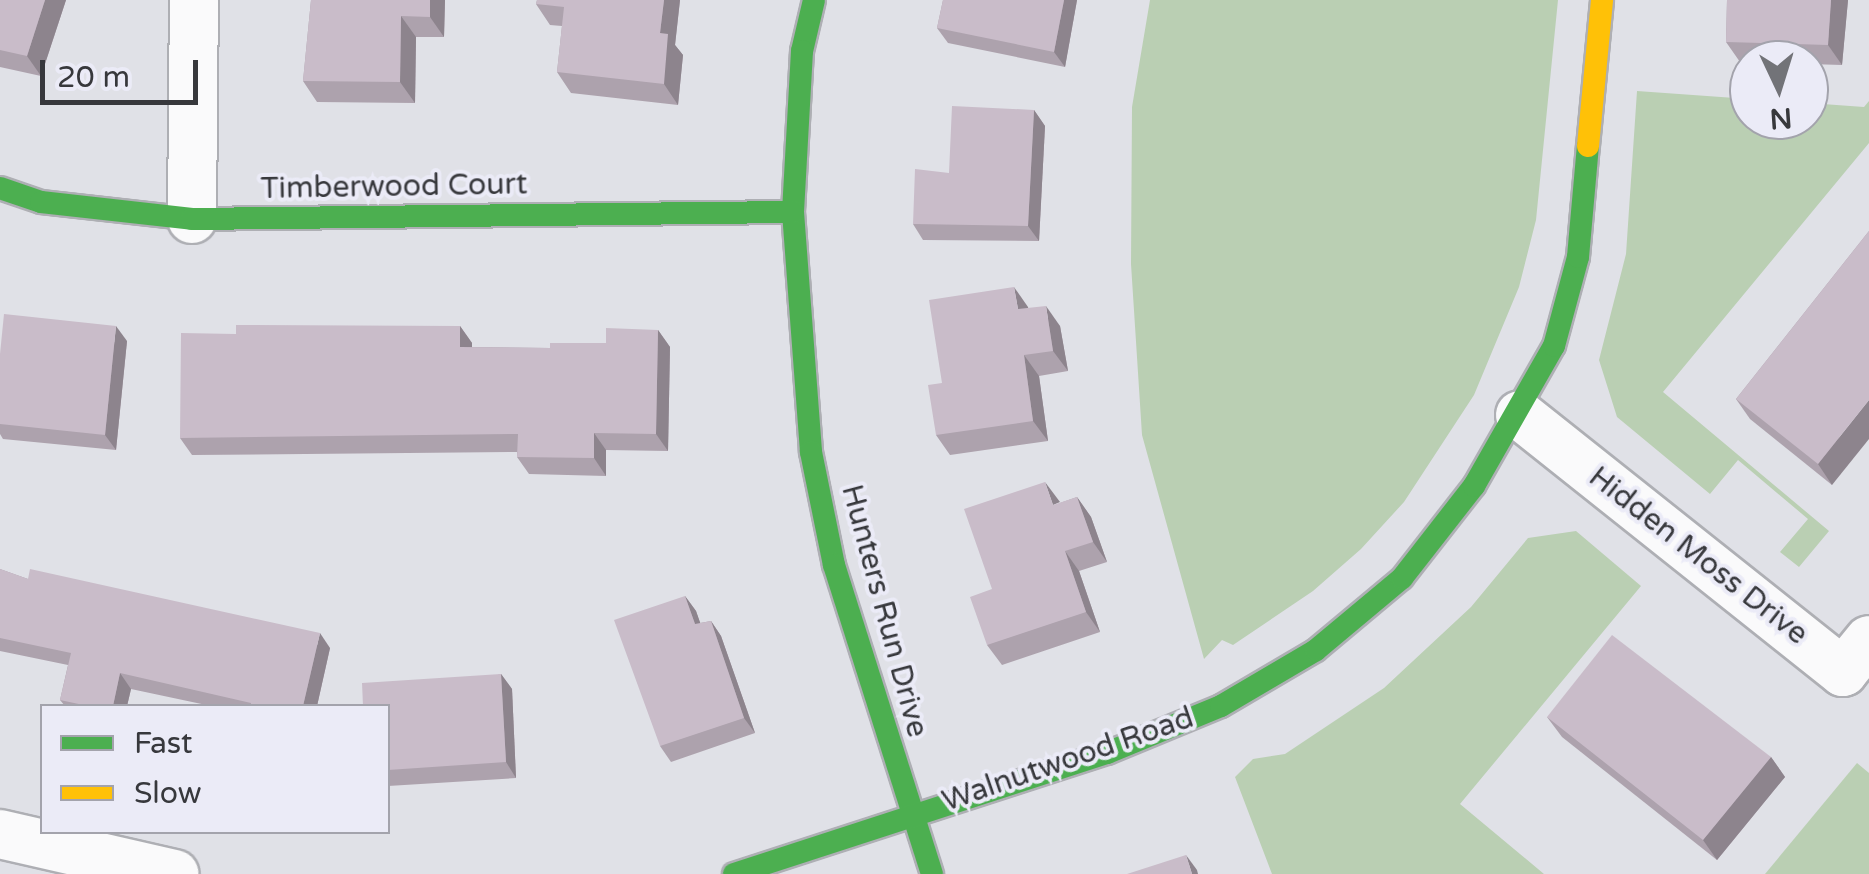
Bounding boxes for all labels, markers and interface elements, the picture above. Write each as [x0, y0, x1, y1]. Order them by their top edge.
scale bar [45, 40, 202, 102]
north arrow [1729, 40, 1829, 140]
text: 20 m [57, 59, 130, 96]
text: N [1769, 100, 1793, 136]
street label: Timberwood Court [260, 167, 528, 207]
street label: Hidden Moss Drive [1581, 459, 1815, 653]
street label: Hunters Run Drive [833, 481, 935, 741]
street label: Walnutwood Road [938, 700, 1198, 820]
legend [40, 704, 390, 834]
text: Fast [134, 725, 193, 762]
text: Slow [134, 775, 202, 812]

